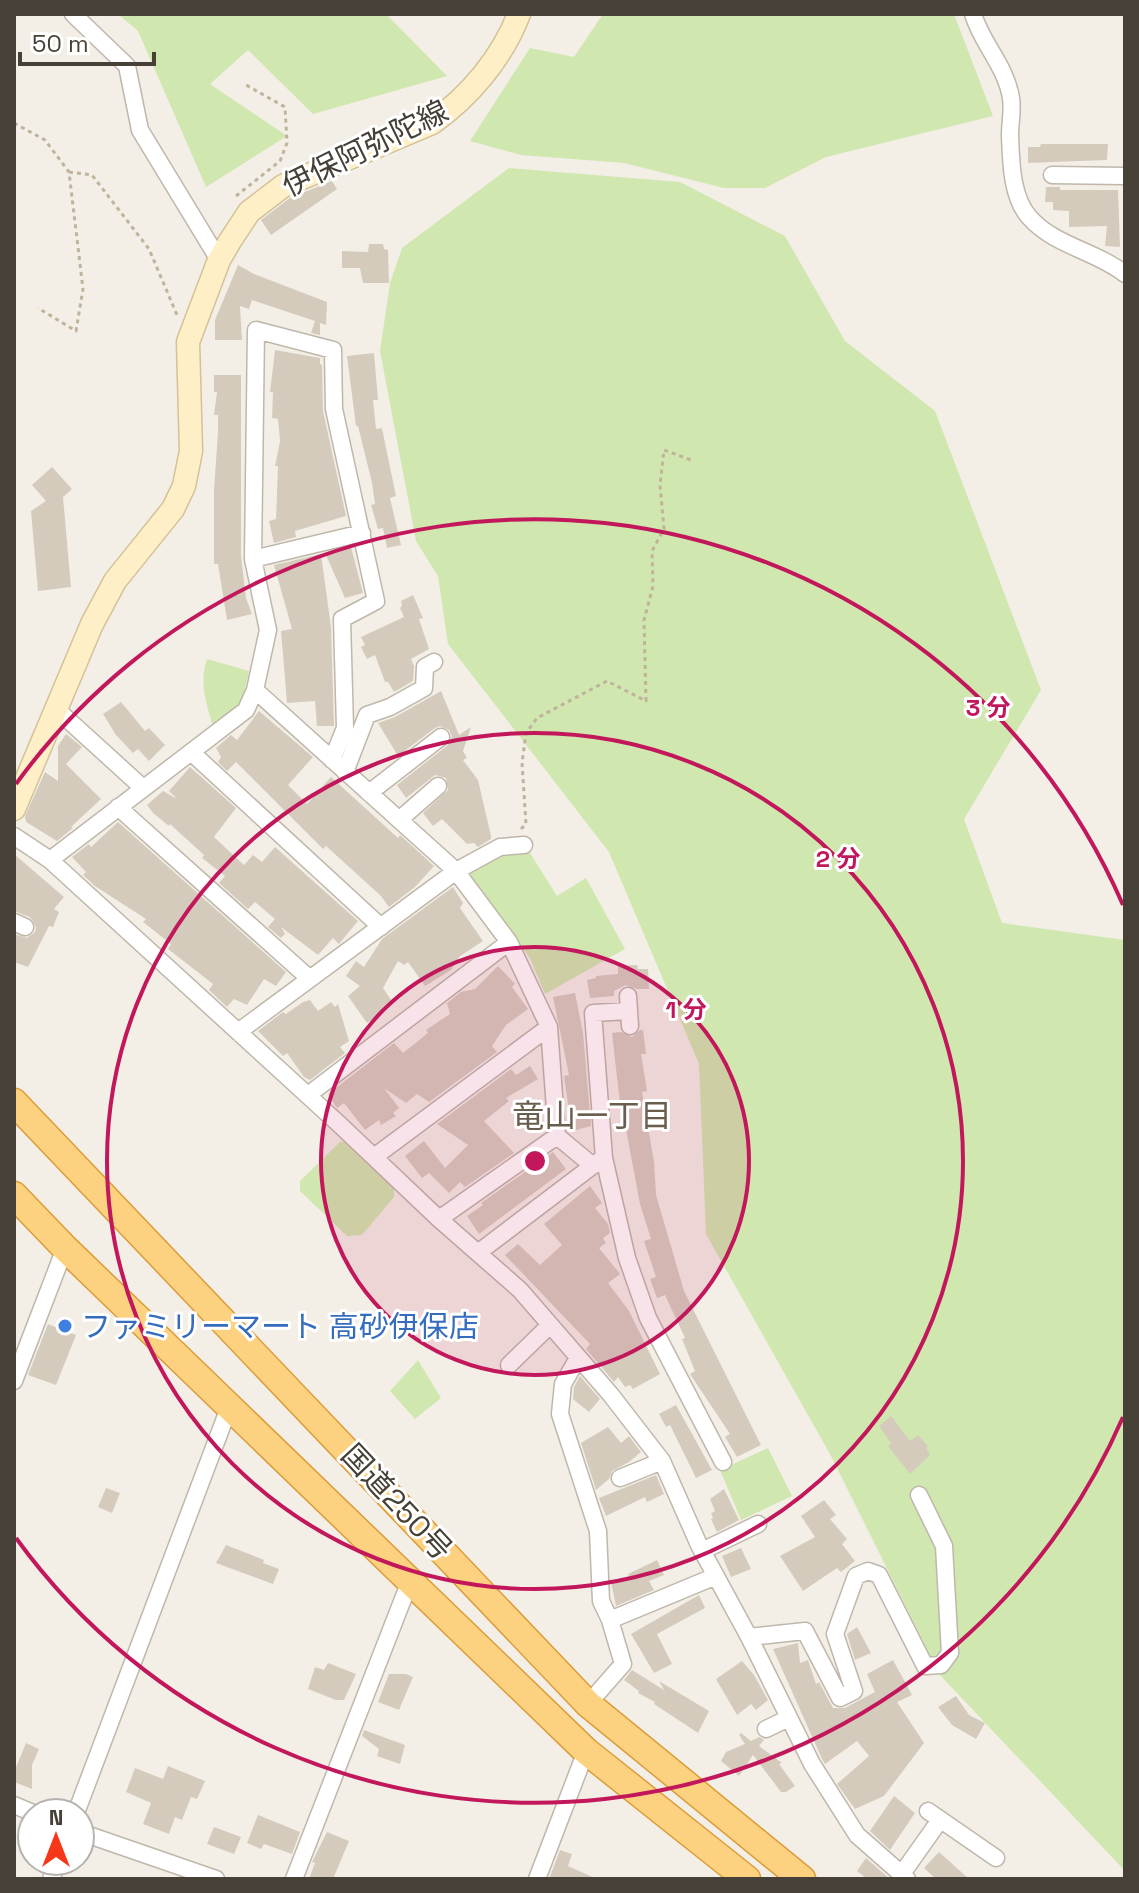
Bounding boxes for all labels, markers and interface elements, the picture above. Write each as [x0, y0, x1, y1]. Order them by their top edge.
scale bar [20, 16, 154, 66]
text: 50 m [32, 28, 89, 59]
street label: 伊保阿弥陀線 [276, 91, 454, 205]
text: 3 分 [966, 692, 1010, 723]
text: 2 分 [816, 843, 860, 874]
text: 1 分 [666, 994, 706, 1025]
district label: 竜山一丁目 [512, 1096, 672, 1136]
centre of rings [521, 1147, 549, 1175]
place label: ファミリーマート 高砂伊保店 [81, 1307, 479, 1346]
marker: ファミリーマート 高砂伊保店 [56, 1317, 74, 1335]
street label: 国道250号 [333, 1436, 461, 1568]
north arrow [16, 1797, 96, 1877]
text: N [49, 1803, 63, 1831]

